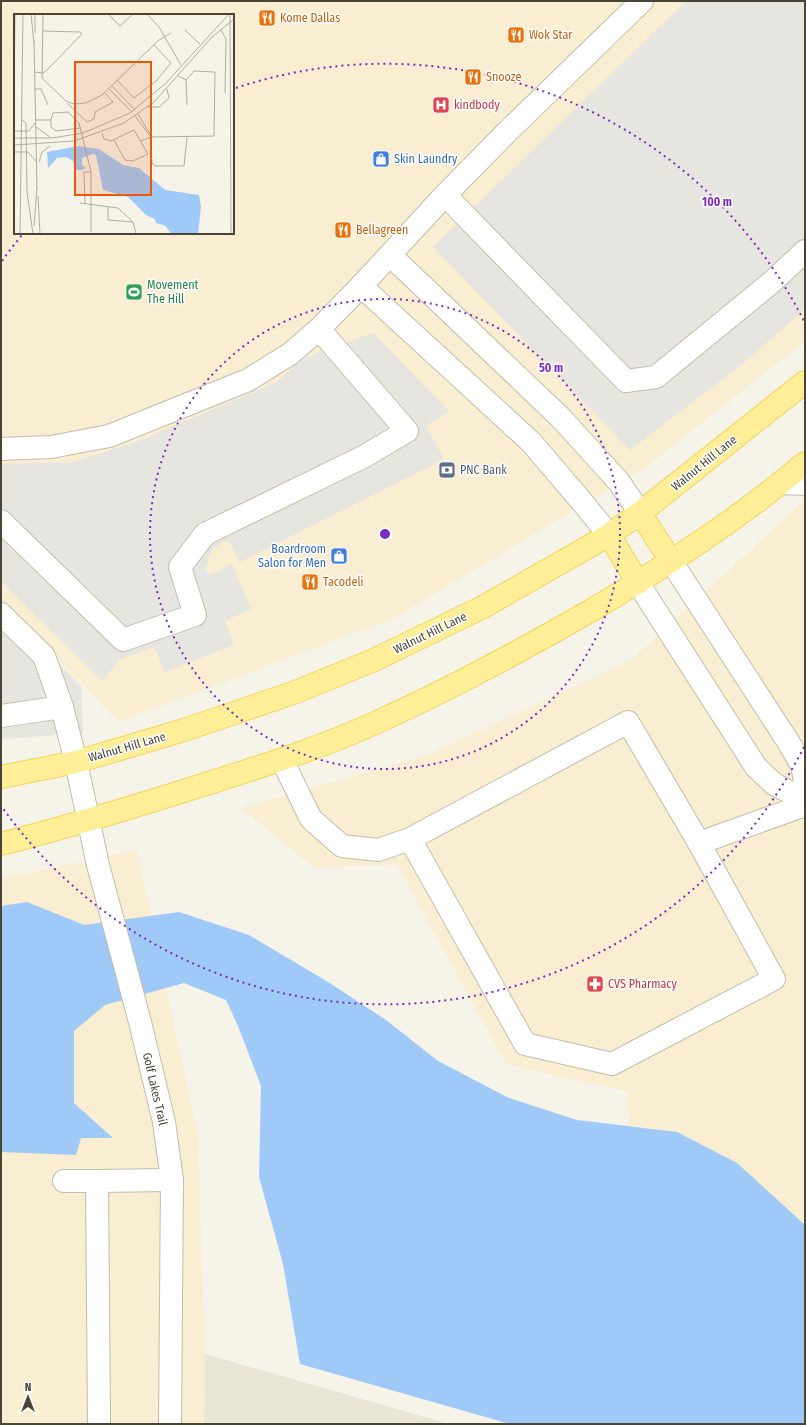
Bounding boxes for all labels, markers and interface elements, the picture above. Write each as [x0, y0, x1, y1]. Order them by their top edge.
restaurant icon: Kome Dallas [257, 8, 277, 28]
place label: Kome Dallas [280, 11, 340, 25]
inset map [14, 14, 234, 234]
restaurant icon: Wok Star [506, 25, 526, 45]
place label: Wok Star [529, 28, 573, 42]
restaurant icon: Snooze [463, 67, 483, 87]
place label: Snooze [486, 70, 521, 84]
hospital icon: kindbody [431, 95, 451, 115]
place label: kindbody [454, 98, 501, 112]
shop icon: Skin Laundry [371, 149, 391, 169]
place label: Skin Laundry [394, 152, 458, 166]
text: 100 m [702, 195, 732, 209]
restaurant icon: Bellagreen [333, 220, 353, 240]
place label: Bellagreen [356, 223, 408, 237]
place label: Movement The Hill [147, 278, 198, 306]
sports icon: Movement The Hill [124, 282, 144, 302]
text: 50 m [539, 361, 563, 375]
street label: Walnut Hill Lane [669, 432, 739, 494]
bank icon: PNC Bank [437, 460, 457, 480]
place label: PNC Bank [460, 463, 507, 477]
centre of rings [378, 527, 392, 541]
place label: Boardroom Salon for Men [258, 542, 326, 570]
shop icon: Boardroom Salon for Men [329, 546, 349, 566]
restaurant icon: Tacodeli [300, 572, 320, 592]
place label: Tacodeli [323, 575, 364, 589]
street label: Walnut Hill Lane [391, 609, 469, 657]
street label: Walnut Hill Lane [87, 729, 167, 765]
pharmacy icon: CVS Pharmacy [585, 974, 605, 994]
place label: CVS Pharmacy [608, 977, 677, 991]
street label: Golf Lakes Trail [140, 1051, 170, 1127]
north arrow [8, 1377, 48, 1417]
text: N [25, 1381, 31, 1394]

